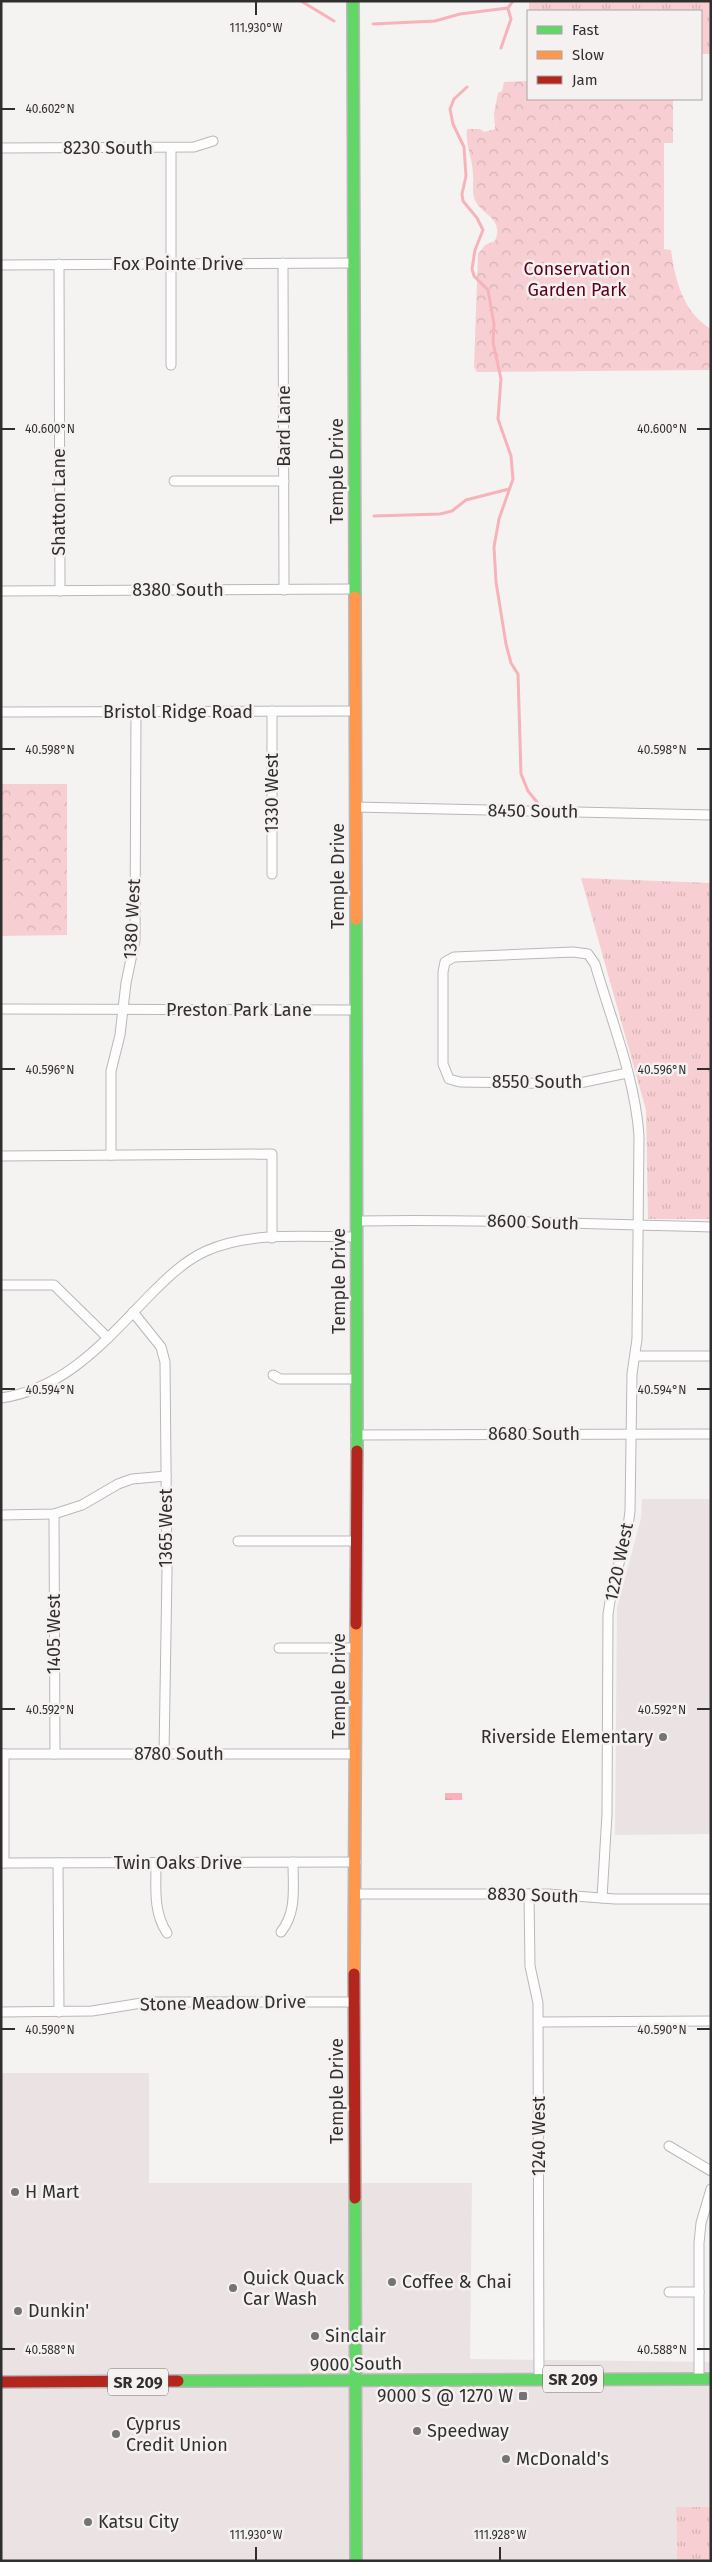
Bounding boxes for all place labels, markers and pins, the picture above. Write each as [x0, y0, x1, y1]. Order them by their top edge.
place label: Riverside Elementary [481, 1726, 653, 1748]
marker: Riverside Elementary [657, 1731, 669, 1743]
place label: H Mart [25, 2181, 80, 2203]
marker: H Mart [9, 2186, 21, 2198]
place label: Quick Quack Car Wash [243, 2267, 345, 2310]
place label: Coffee & Chai [402, 2271, 512, 2293]
marker: Coffee & Chai [386, 2276, 398, 2288]
marker: Quick Quack Car Wash [227, 2282, 239, 2294]
place label: Dunkin' [28, 2300, 89, 2322]
marker: Dunkin' [12, 2305, 24, 2317]
place label: Sinclair [325, 2325, 386, 2347]
marker: Sinclair [309, 2330, 321, 2342]
place label: 9000 S @ 1270 W [377, 2385, 513, 2407]
marker: 9000 S @ 1270 W [517, 2390, 529, 2402]
place label: Cyprus Credit Union [126, 2413, 228, 2456]
place label: Speedway [427, 2420, 509, 2442]
marker: Speedway [411, 2425, 423, 2437]
marker: Cyprus Credit Union [110, 2428, 122, 2440]
place label: McDonald's [516, 2448, 609, 2470]
marker: McDonald's [500, 2453, 512, 2465]
place label: Katsu City [98, 2511, 179, 2533]
marker: Katsu City [82, 2516, 94, 2528]

